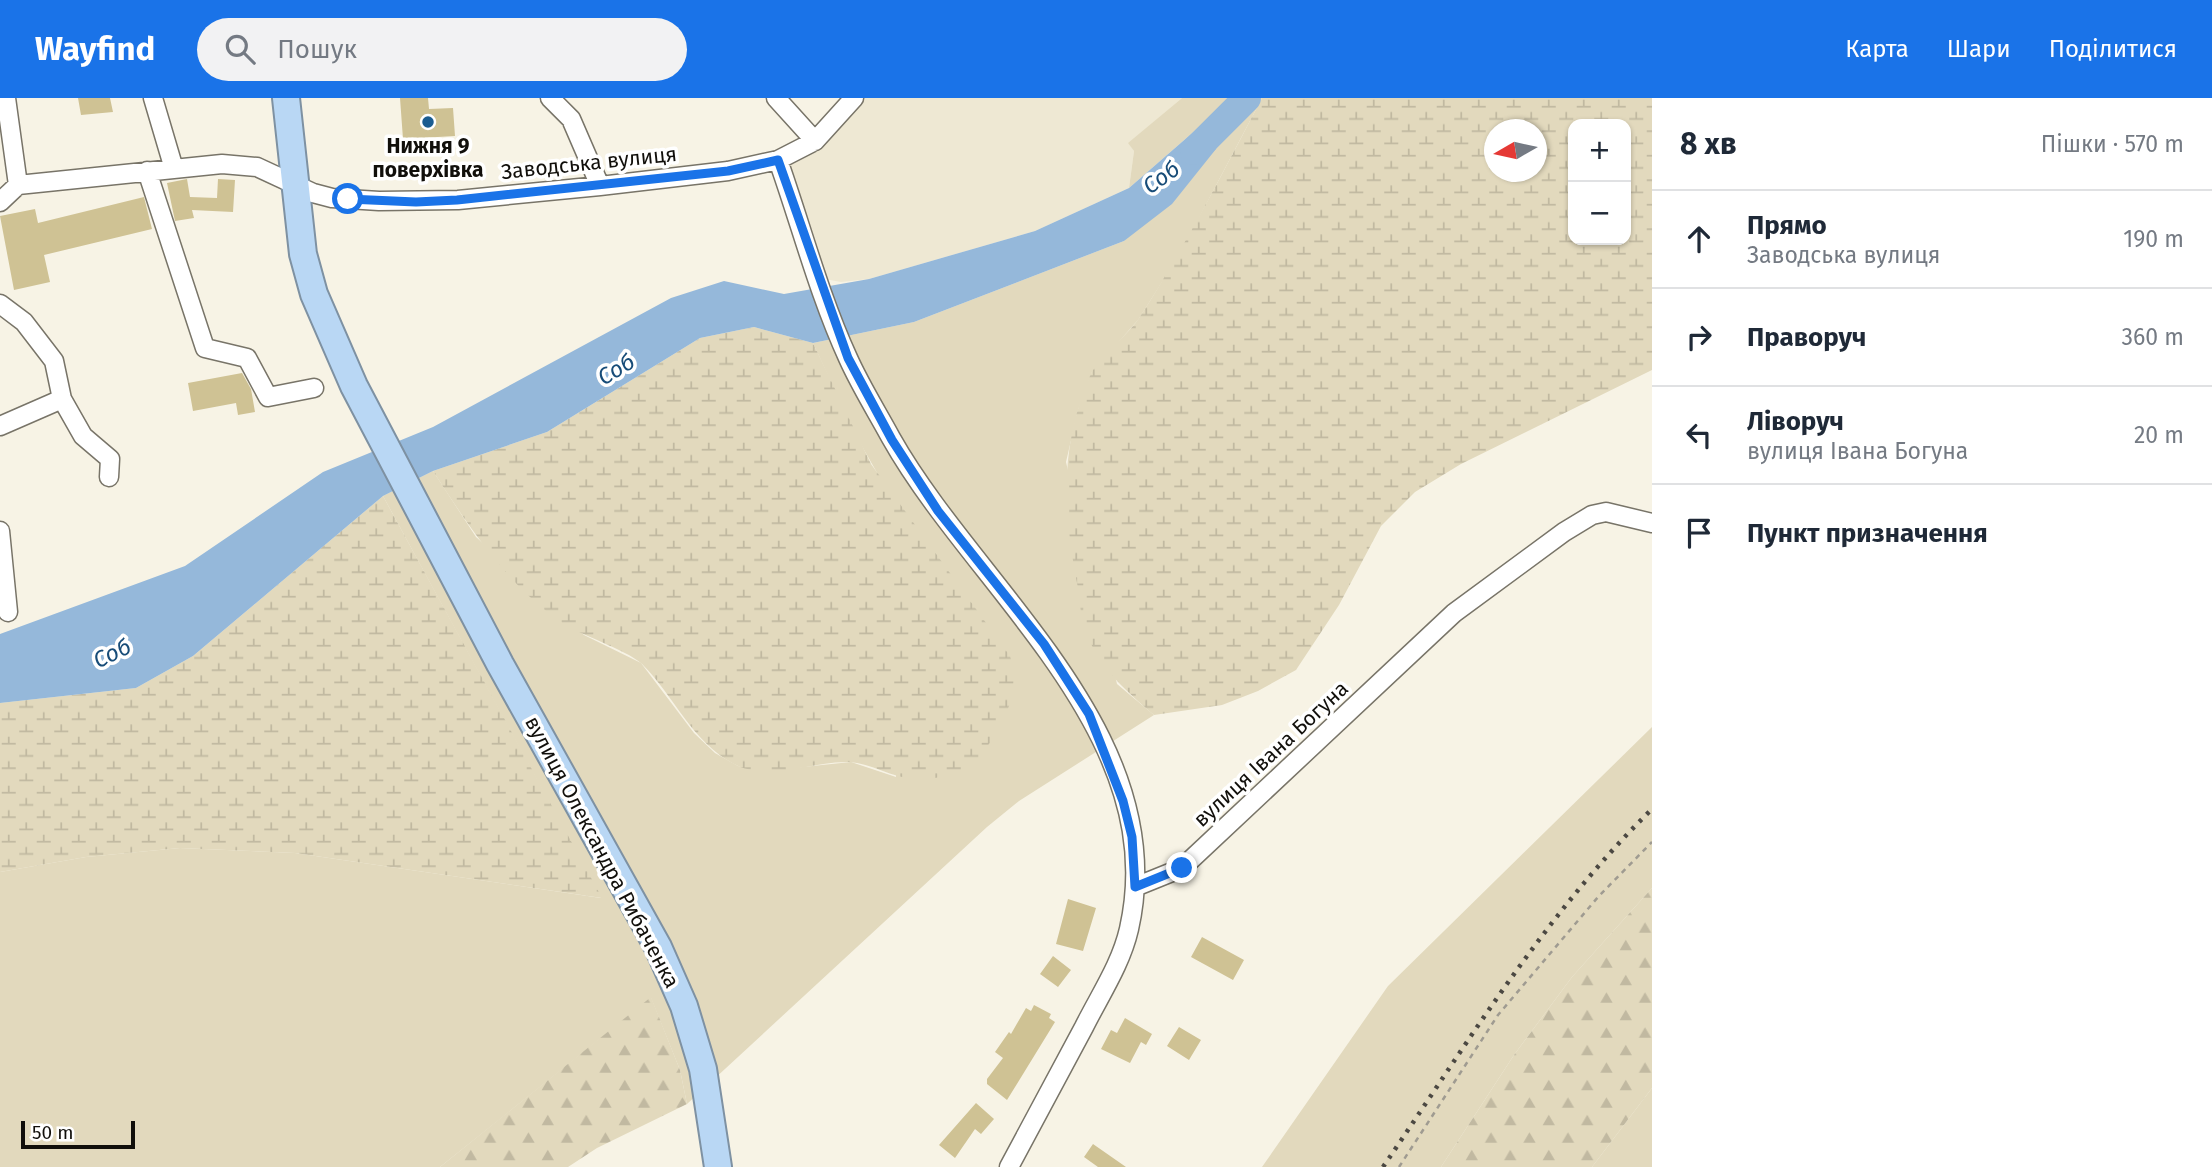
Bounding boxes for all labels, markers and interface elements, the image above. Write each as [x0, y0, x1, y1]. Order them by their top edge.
search box [197, 18, 687, 81]
text: Wayfind [35, 29, 155, 69]
icon: search [221, 30, 259, 68]
text: Пошук [277, 34, 357, 65]
text: Карта [1845, 35, 1909, 63]
text: Шари [1947, 35, 2011, 63]
text: Поділитися [2049, 35, 2177, 63]
marker: Нижня 9 поверхівка [420, 114, 436, 130]
north arrow [1484, 119, 1547, 182]
map controls [1568, 119, 1631, 245]
button: + [1568, 119, 1631, 182]
text: 8 хв [1680, 126, 1737, 162]
text: Пішки · 570 m [2041, 130, 2184, 158]
place label: Нижня 9 поверхівка [373, 133, 483, 183]
street label: Заводська вулиця [500, 141, 678, 185]
water label: Соб [1137, 154, 1185, 200]
button: − [1568, 182, 1631, 245]
route start [332, 183, 363, 214]
text: Прямо [1747, 210, 1827, 241]
icon: ahead [1680, 220, 1718, 258]
text: 190 m [2123, 225, 2184, 253]
text: Заводська вулиця [1747, 241, 1940, 269]
icon: right [1680, 318, 1718, 356]
text: Праворуч [1747, 322, 1866, 353]
text: 360 m [2122, 323, 2184, 351]
water label: Соб [592, 347, 640, 391]
text: Ліворуч [1747, 406, 1844, 437]
icon: left [1680, 416, 1718, 454]
text: 20 m [2134, 421, 2184, 449]
text: вулиця Івана Богуна [1747, 437, 1968, 465]
icon: arrive [1680, 514, 1718, 552]
text: Пункт призначення [1747, 518, 1988, 549]
water label: Соб [88, 632, 136, 674]
street label: вулиця Івана Богуна [1188, 676, 1354, 832]
street label: вулиця Олександра Рибаченка [519, 712, 685, 992]
route end [1166, 852, 1197, 883]
scale bar [21, 1118, 135, 1150]
text: 50 m [32, 1121, 73, 1144]

